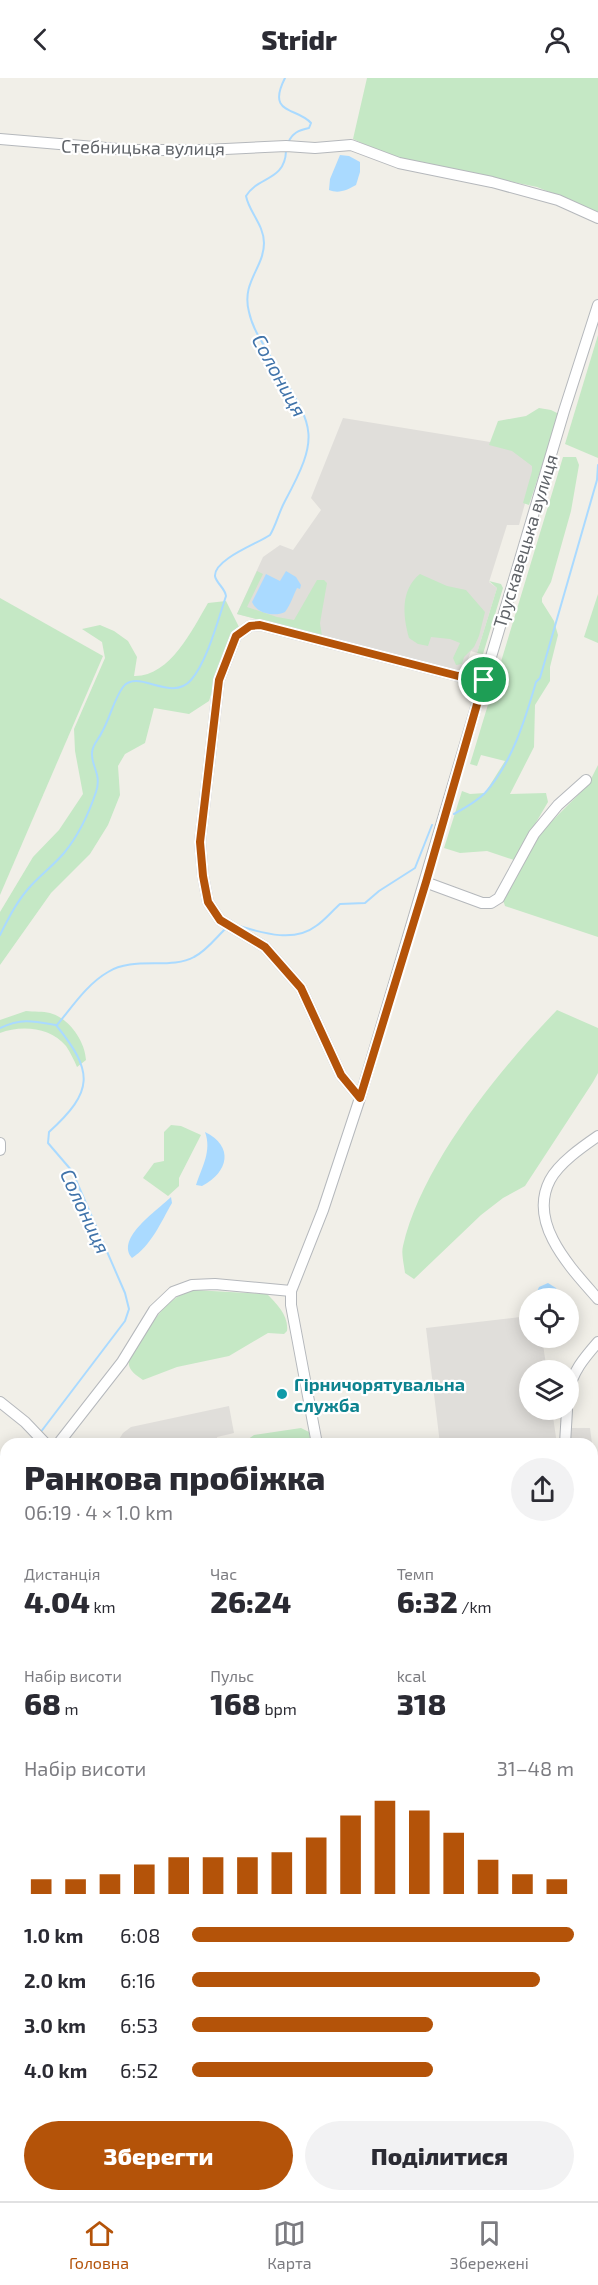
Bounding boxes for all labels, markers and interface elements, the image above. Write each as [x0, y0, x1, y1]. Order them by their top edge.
icon: back [24, 23, 57, 56]
text: Stridr [261, 23, 337, 55]
icon: person [541, 23, 574, 56]
street label: Стебницька вулиця [61, 135, 225, 159]
water label: Солониця [248, 330, 312, 420]
street label: Трускавецька вулиця [488, 451, 562, 631]
pin [458, 654, 509, 705]
icon: arrive [467, 663, 500, 696]
water label: Солониця [56, 1165, 116, 1257]
map controls [519, 1288, 579, 1420]
button: locate [519, 1288, 579, 1348]
button: layers [519, 1360, 579, 1420]
place label: Гірничорятувальна служба [294, 1373, 465, 1416]
marker: Гірничорятувальна служба [275, 1387, 289, 1401]
text: Ранкова пробіжка [24, 1457, 325, 1497]
button: share [511, 1458, 574, 1521]
text: 06:19 · 4 × 1.0 km [24, 1500, 173, 1524]
text: Дистанція [24, 1564, 101, 1583]
text: Час [210, 1564, 237, 1583]
text: Темп [397, 1564, 434, 1583]
text: 4.04 [24, 1583, 90, 1619]
text: 26:24 [210, 1583, 291, 1619]
text: 6:32 [397, 1583, 458, 1619]
text: km [90, 1597, 116, 1616]
text: /km [458, 1597, 492, 1616]
text: Набір висоти [24, 1666, 122, 1685]
text: Пульс [210, 1666, 254, 1685]
text: kcal [397, 1666, 426, 1685]
text: 68 [24, 1685, 61, 1721]
text: 168 [210, 1685, 261, 1721]
text: 318 [397, 1685, 446, 1721]
text: m [61, 1699, 79, 1718]
text: bpm [261, 1699, 297, 1718]
text: Набір висоти [24, 1756, 146, 1780]
text: 31–48 m [497, 1756, 574, 1780]
text: 1.0 km [24, 1923, 83, 1947]
text: 6:08 [120, 1923, 160, 1947]
text: 2.0 km [24, 1968, 86, 1992]
text: 6:16 [120, 1968, 156, 1992]
text: 3.0 km [24, 2013, 86, 2037]
text: 6:53 [120, 2013, 158, 2037]
text: 4.0 km [24, 2058, 87, 2082]
text: 6:52 [120, 2058, 158, 2082]
button: Зберегти [24, 2121, 293, 2190]
button: Поділитися [305, 2121, 574, 2190]
tab: Головна [69, 2217, 129, 2272]
tab: Карта [267, 2217, 312, 2272]
tab: Збережені [450, 2217, 529, 2272]

